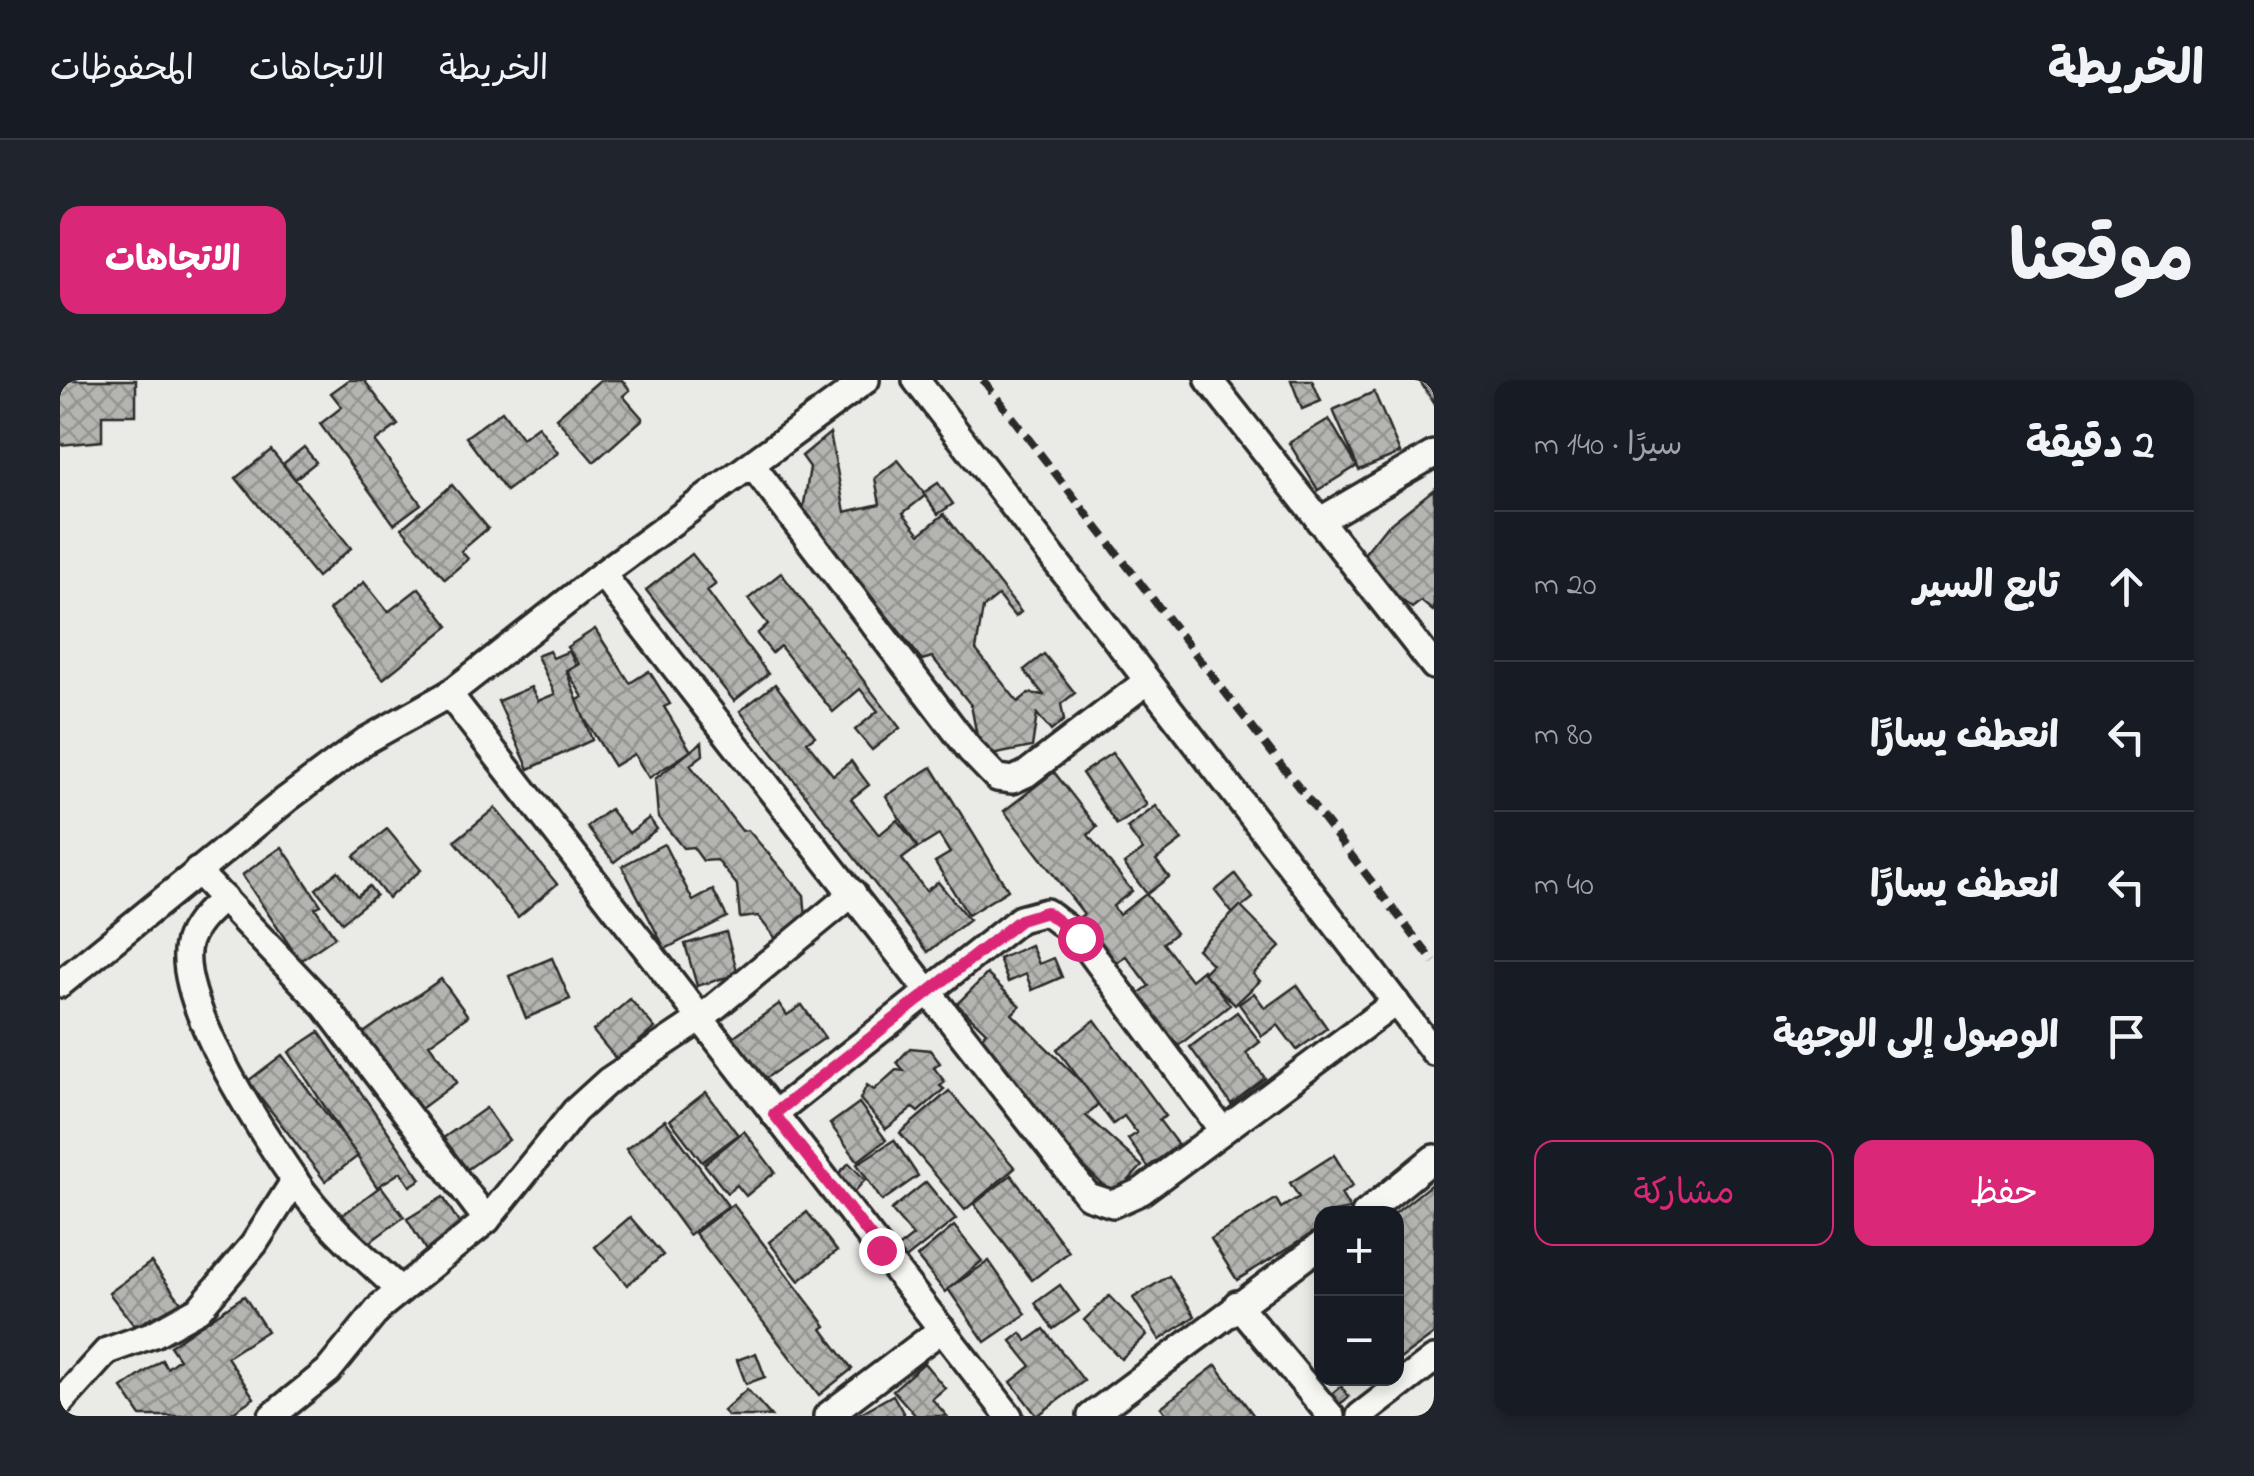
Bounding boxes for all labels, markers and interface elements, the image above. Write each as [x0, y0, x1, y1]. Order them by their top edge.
text: الخريطة [2048, 36, 2204, 106]
text: المحفوظات [50, 45, 194, 96]
text: الاتجاهات [249, 45, 384, 96]
text: الخريطة [439, 45, 548, 96]
button: الاتجاهات [60, 206, 286, 314]
text: موقعنا [2009, 211, 2194, 313]
text: 2 دقيقة [2026, 416, 2154, 477]
text: سيرًا · 140 m [1534, 423, 1683, 470]
icon: ahead [2099, 559, 2154, 614]
text: تابع السير [1914, 560, 2059, 616]
text: 20 m [1534, 563, 1597, 610]
icon: left [2099, 709, 2154, 764]
text: انعطف يسارًا [1870, 710, 2059, 766]
text: 80 m [1534, 713, 1593, 760]
icon: left [2099, 859, 2154, 914]
text: انعطف يسارًا [1870, 860, 2059, 916]
text: 40 m [1534, 863, 1594, 910]
route start [1058, 916, 1104, 962]
icon: arrive [2099, 1009, 2154, 1064]
text: الوصول إلى الوجهة [1773, 1010, 2059, 1066]
button: مشاركة [1534, 1140, 1834, 1246]
button: حفظ [1854, 1140, 2154, 1246]
map controls [1314, 1206, 1404, 1386]
button: + [1314, 1206, 1404, 1296]
route end [859, 1228, 905, 1274]
button: − [1314, 1296, 1404, 1386]

